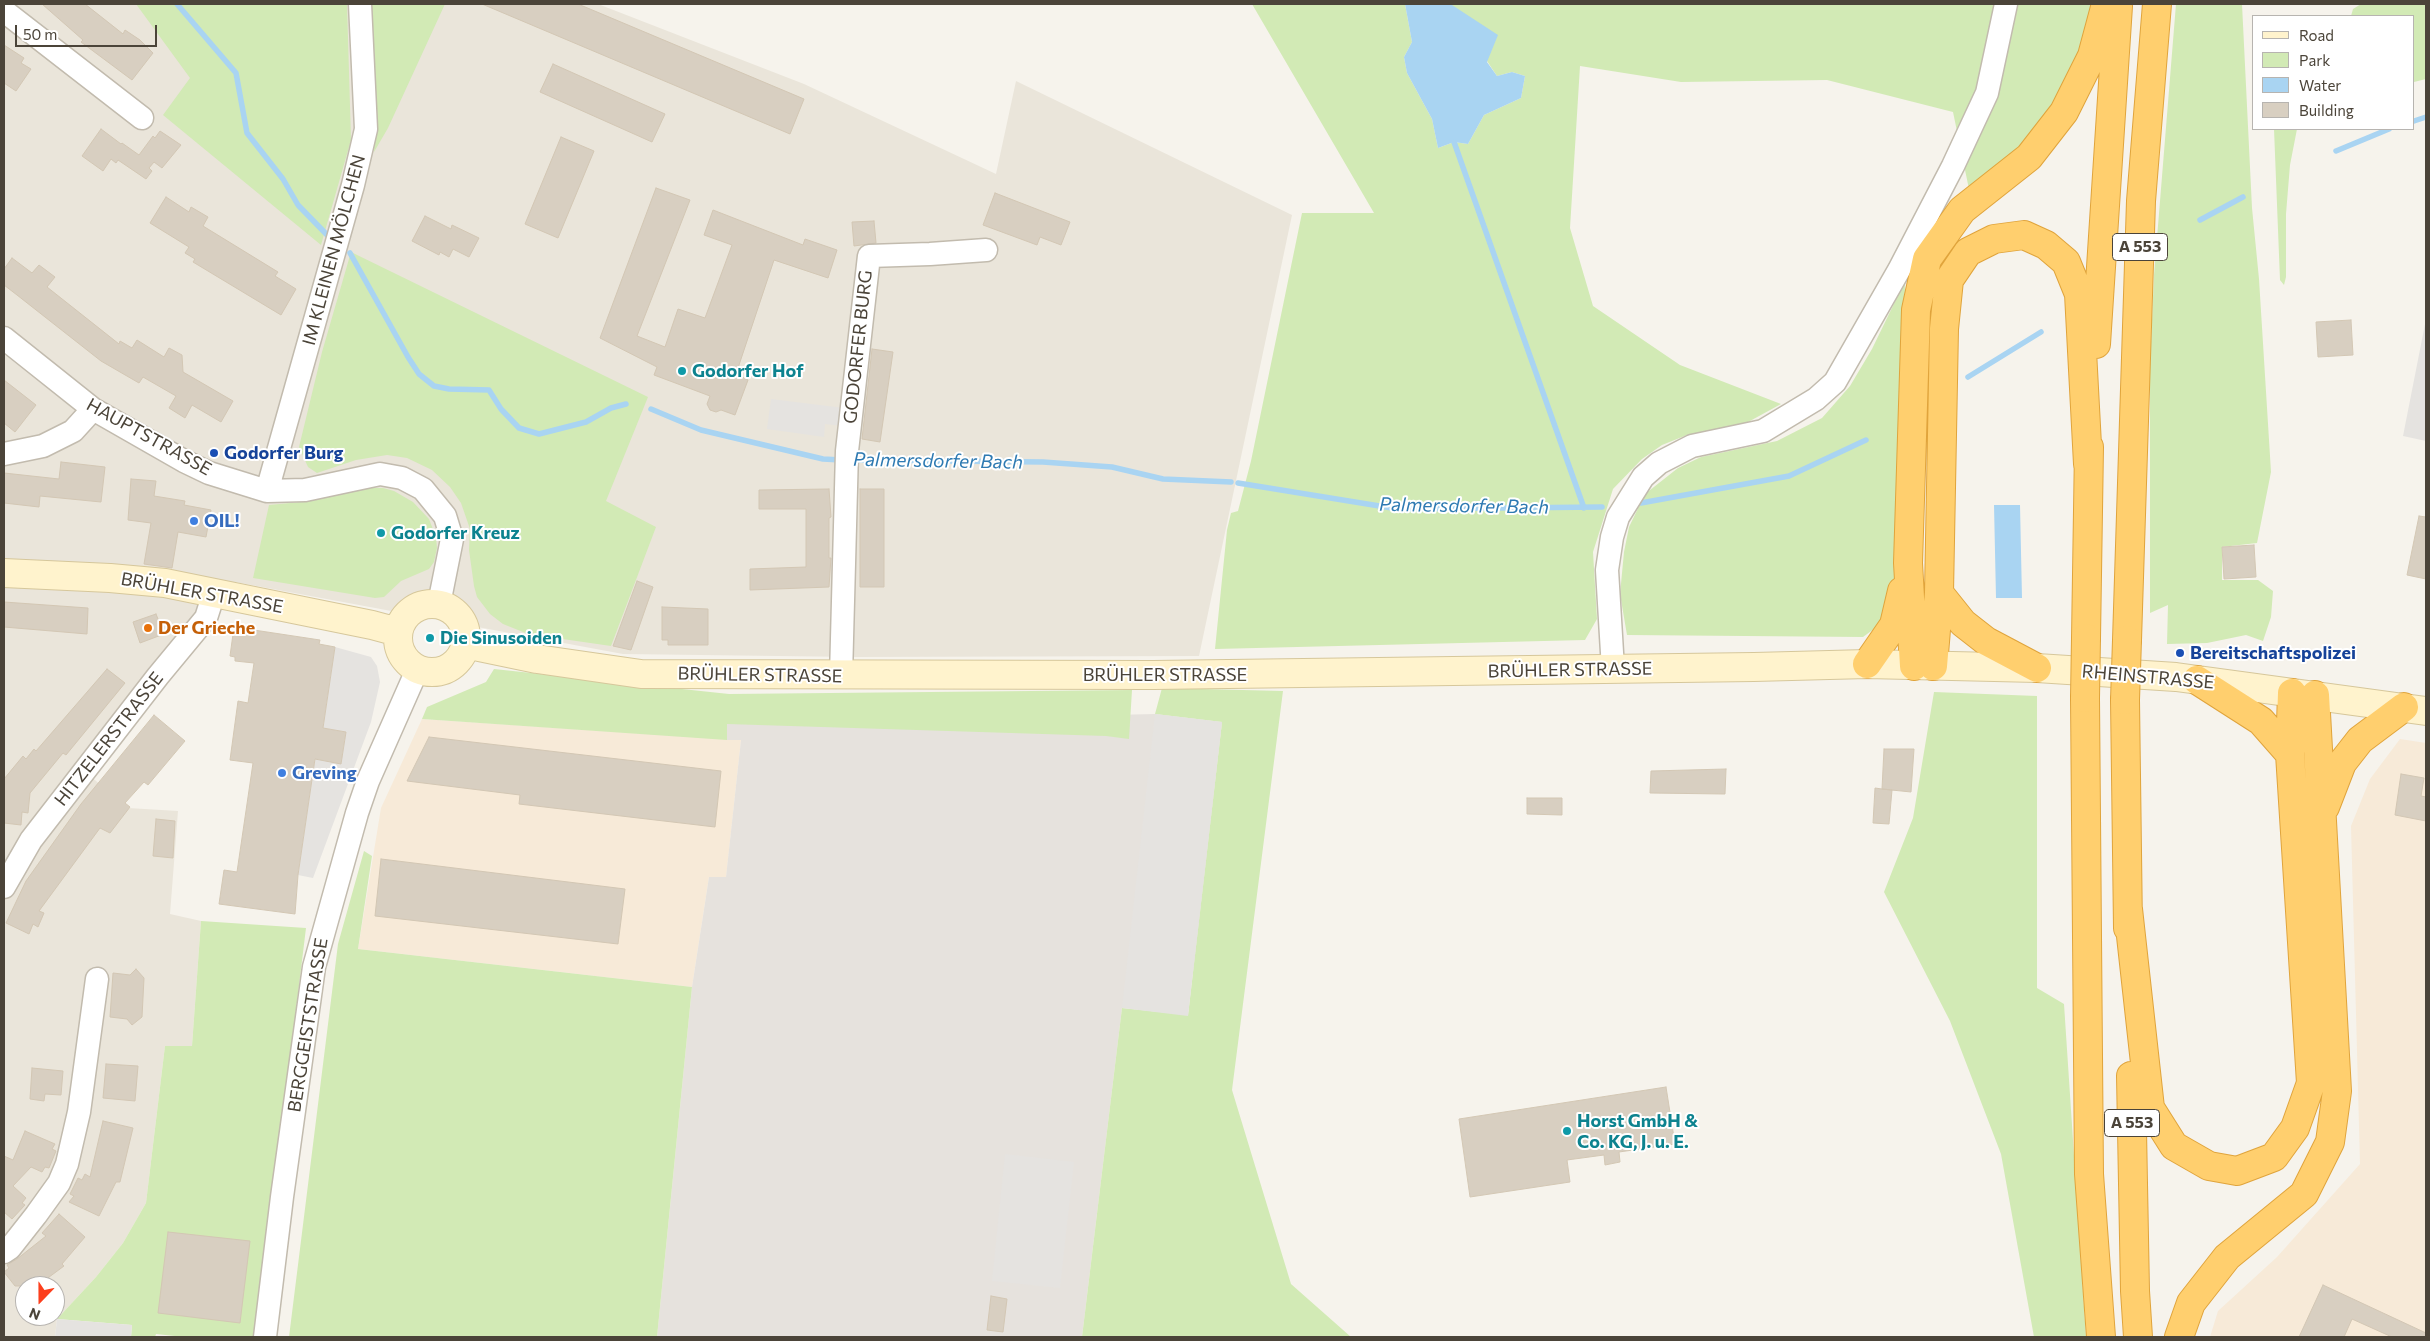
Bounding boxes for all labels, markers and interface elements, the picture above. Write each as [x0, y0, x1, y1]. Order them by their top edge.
scale bar [18, 15, 160, 47]
legend [2252, 15, 2415, 130]
text: 50 m [23, 25, 57, 43]
text: Road [2299, 26, 2334, 44]
text: Park [2299, 51, 2330, 69]
text: Water [2299, 76, 2341, 94]
text: Building [2299, 101, 2354, 119]
street label: IM KLEINEN MÖLCHEN [298, 152, 370, 348]
road number: A 553 [2112, 233, 2168, 260]
street label: GODORFER BURG [839, 269, 877, 425]
place label: Godorfer Hof [692, 360, 804, 382]
marker: Godorfer Hof [676, 365, 688, 377]
street label: HAUPTSTRASSE [83, 394, 215, 480]
place label: Godorfer Burg [224, 442, 343, 464]
marker: Godorfer Burg [208, 447, 220, 459]
water label: Palmersdorfer Bach [853, 448, 1023, 474]
water label: Palmersdorfer Bach [1379, 493, 1549, 519]
place label: OIL! [204, 510, 240, 532]
marker: OIL! [188, 515, 200, 527]
place label: Godorfer Kreuz [391, 522, 520, 544]
marker: Godorfer Kreuz [375, 527, 387, 539]
street label: BRÜHLER STRASSE [119, 568, 285, 618]
place label: Der Grieche [158, 617, 255, 639]
marker: Der Grieche [142, 622, 154, 634]
place label: Die Sinusoiden [440, 627, 562, 649]
marker: Die Sinusoiden [424, 632, 436, 644]
place label: Bereitschaftspolizei [2190, 642, 2356, 664]
marker: Bereitschaftspolizei [2174, 647, 2186, 659]
street label: BRÜHLER STRASSE [1488, 658, 1652, 682]
street label: RHEINSTRASSE [2081, 660, 2215, 694]
street label: BRÜHLER STRASSE [678, 663, 842, 687]
street label: BRÜHLER STRASSE [1083, 664, 1247, 686]
street label: HITZELERSTRASSE [50, 668, 168, 810]
place label: Greving [292, 762, 357, 784]
marker: Greving [276, 767, 288, 779]
street label: BERGGEISTSTRASSE [284, 936, 332, 1114]
place label: Horst GmbH & Co. KG, J. u. E. [1577, 1110, 1698, 1152]
road number: A 553 [2104, 1110, 2160, 1136]
marker: Horst GmbH & Co. KG, J. u. E. [1561, 1125, 1573, 1137]
north arrow [15, 1276, 65, 1326]
text: N [27, 1305, 43, 1324]

